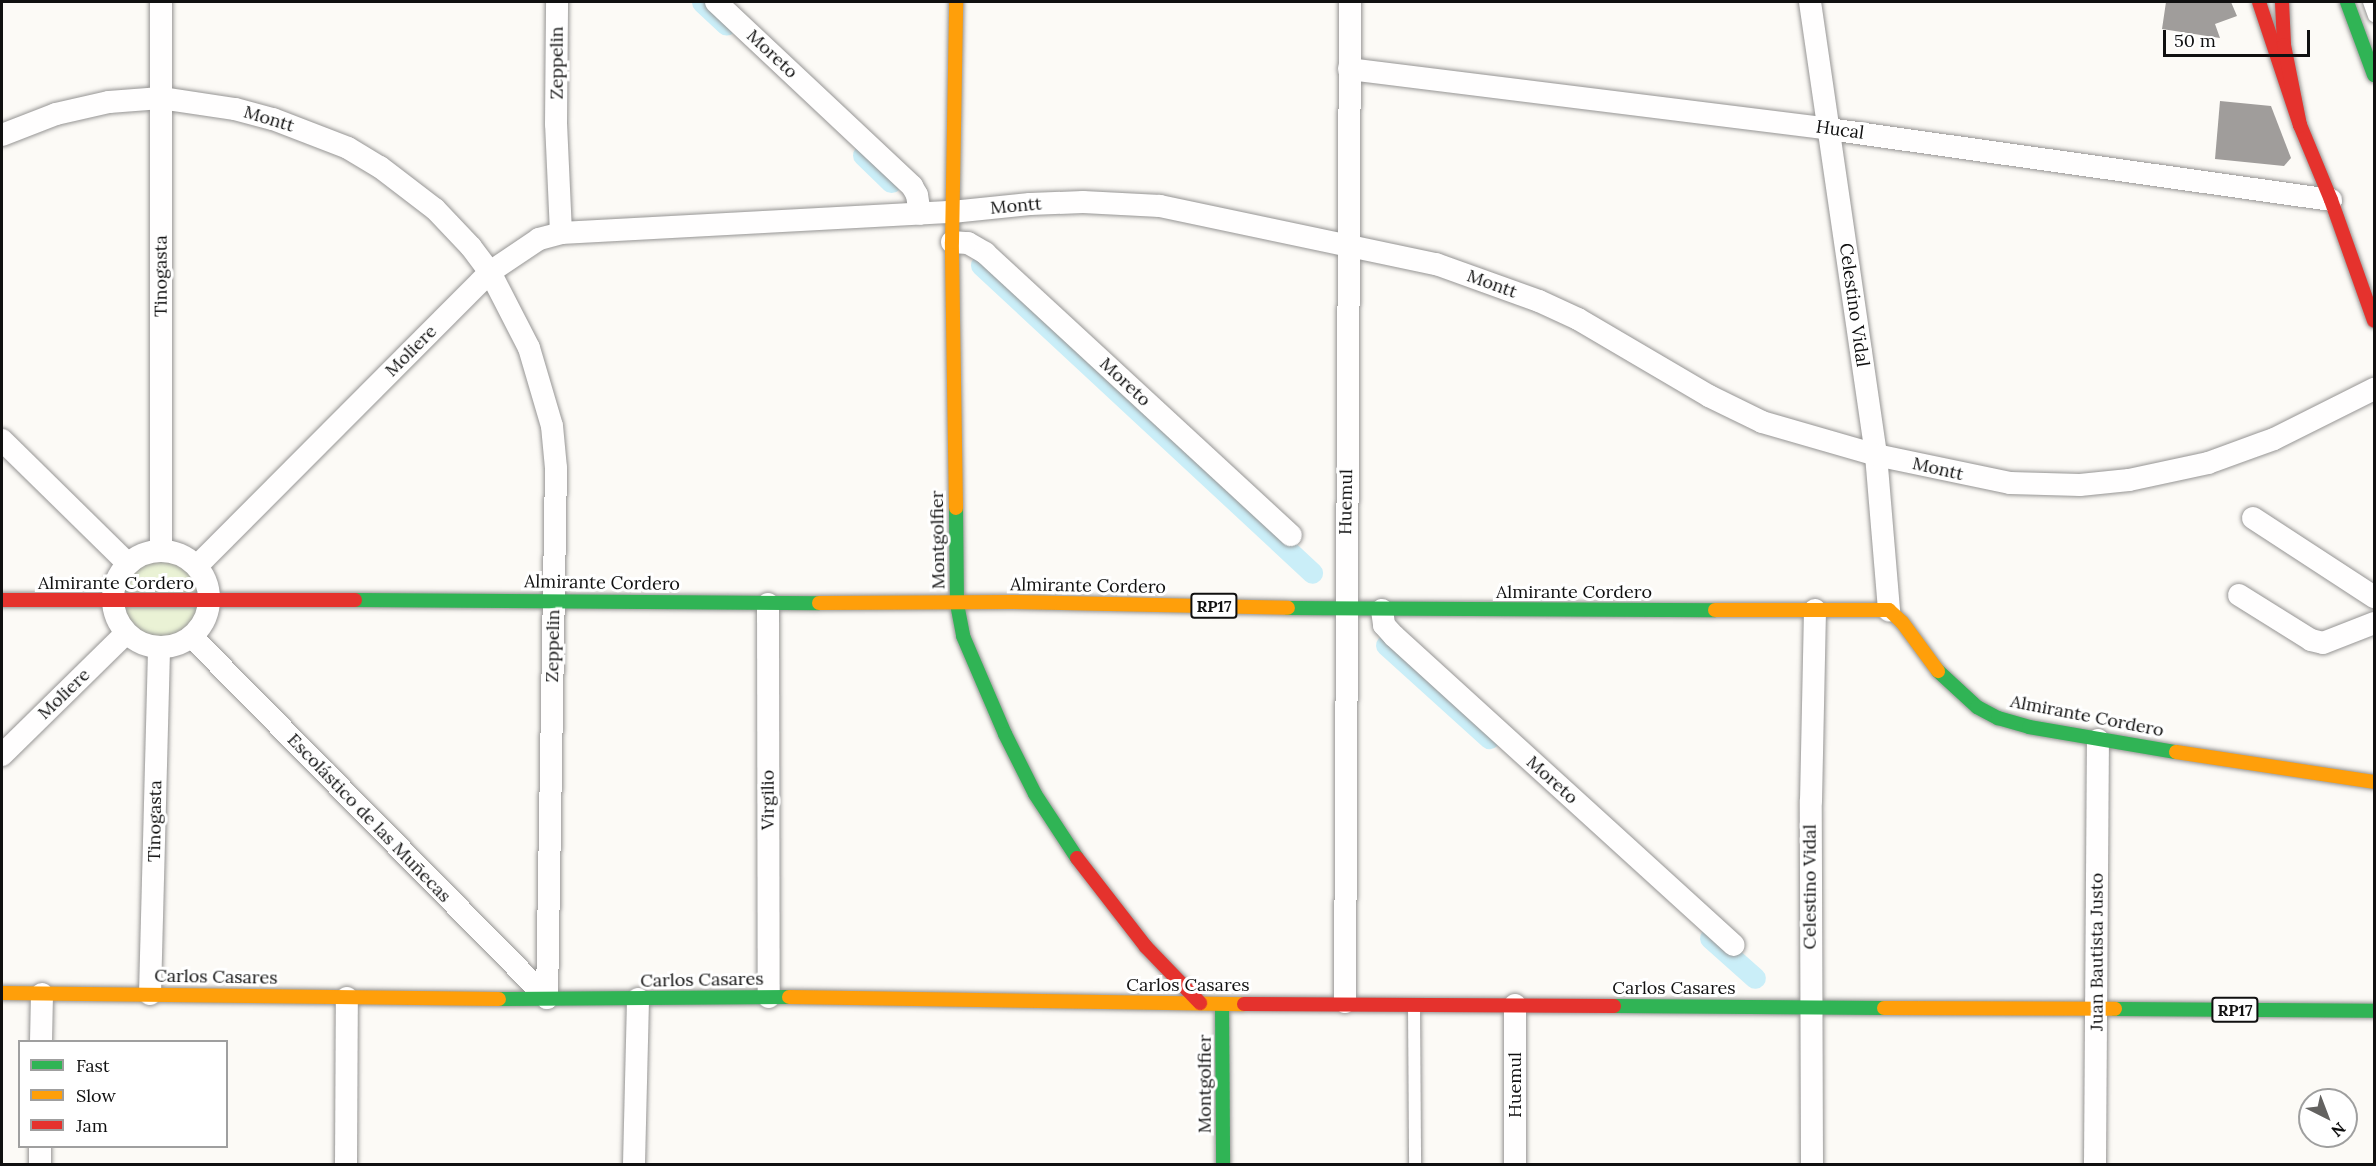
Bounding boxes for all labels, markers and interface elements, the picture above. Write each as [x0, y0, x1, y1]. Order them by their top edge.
scale bar [2166, 18, 2313, 56]
street label: Moreto [742, 25, 802, 83]
street label: Zeppelin [546, 27, 568, 99]
text: 50 m [2174, 29, 2216, 52]
street label: Montt [241, 101, 297, 137]
street label: Hucal [1815, 116, 1865, 144]
street label: Montt [989, 193, 1043, 219]
street label: Tinogasta [150, 235, 172, 317]
street label: Celestino Vidal [1835, 242, 1873, 368]
street label: Montt [1464, 265, 1520, 303]
street label: Moliere [381, 321, 441, 381]
street label: Moreto [1095, 353, 1155, 411]
street label: Montt [1910, 453, 1966, 485]
street label: Huemul [1335, 469, 1357, 535]
street label: Montgolfier [926, 490, 950, 590]
street label: Almirante Cordero [524, 571, 680, 595]
street label: Almirante Cordero [38, 572, 194, 594]
street label: Almirante Cordero [1010, 574, 1166, 598]
street label: Almirante Cordero [1496, 581, 1652, 603]
road number: RP17 [1190, 593, 1238, 619]
street label: Zeppelin [542, 609, 564, 683]
street label: Moliere [33, 664, 95, 724]
street label: Almirante Cordero [2008, 691, 2166, 741]
street label: Escolástico de las Muñecas [283, 729, 455, 907]
street label: Moreto [1522, 751, 1582, 809]
street label: Virgilio [757, 770, 779, 830]
street label: Tinogasta [143, 780, 167, 862]
street label: Celestino Vidal [1799, 824, 1821, 950]
street label: Juan Bautista Justo [2086, 873, 2108, 1031]
street label: Carlos Casares [154, 965, 278, 989]
street label: Carlos Casares [640, 968, 764, 992]
street label: Carlos Casares [1126, 974, 1250, 996]
street label: Carlos Casares [1612, 977, 1736, 999]
road number: RP17 [2211, 997, 2259, 1023]
street label: Montgolfier [1194, 1035, 1216, 1133]
legend [18, 1040, 228, 1148]
street label: Huemul [1504, 1052, 1526, 1118]
text: Fast [76, 1054, 110, 1077]
text: Slow [76, 1084, 116, 1107]
north arrow [2298, 1088, 2358, 1148]
text: Jam [76, 1114, 108, 1137]
text: N [2327, 1118, 2350, 1141]

